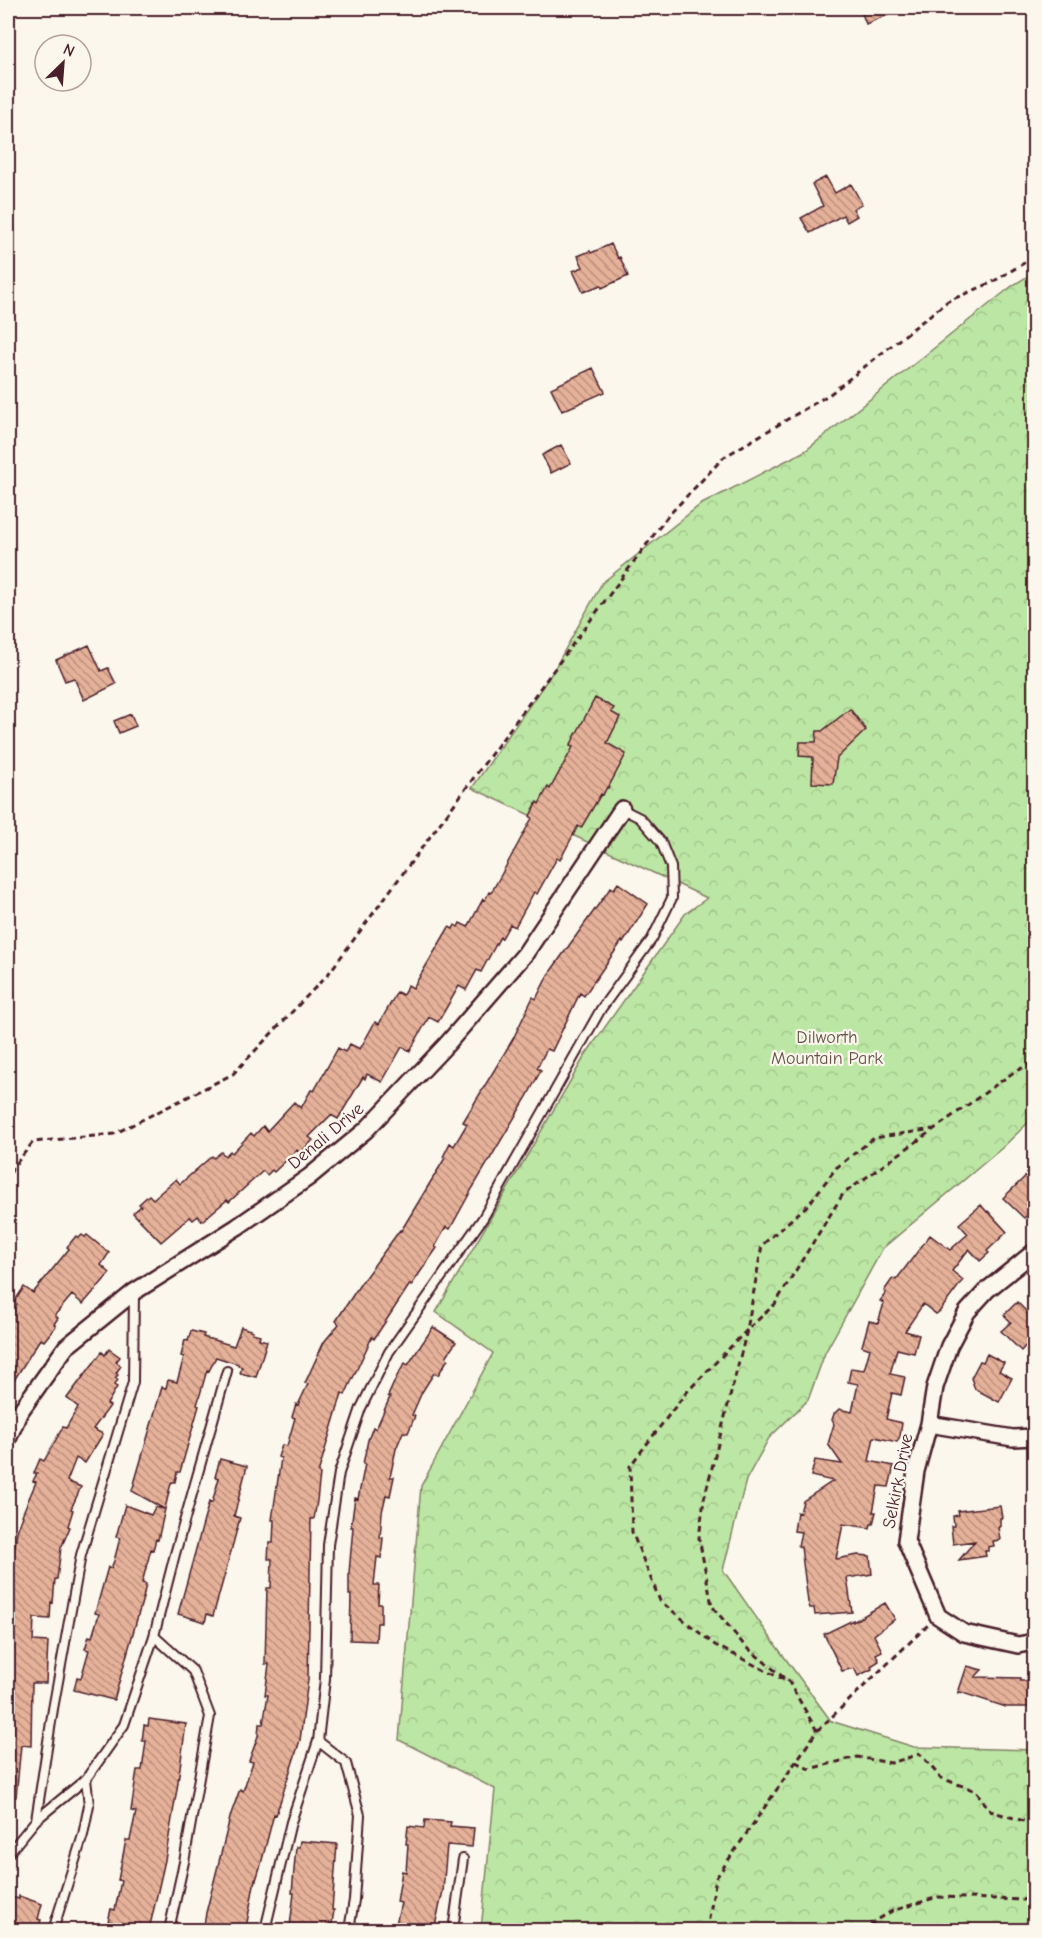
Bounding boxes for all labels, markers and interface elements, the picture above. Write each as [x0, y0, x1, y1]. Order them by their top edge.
north arrow [33, 33, 93, 93]
text: N [60, 40, 77, 61]
park label: Dilworth Mountain Park [771, 1027, 883, 1069]
street label: Denali Drive [284, 1098, 368, 1174]
street label: Selkirk Drive [879, 1432, 917, 1530]

